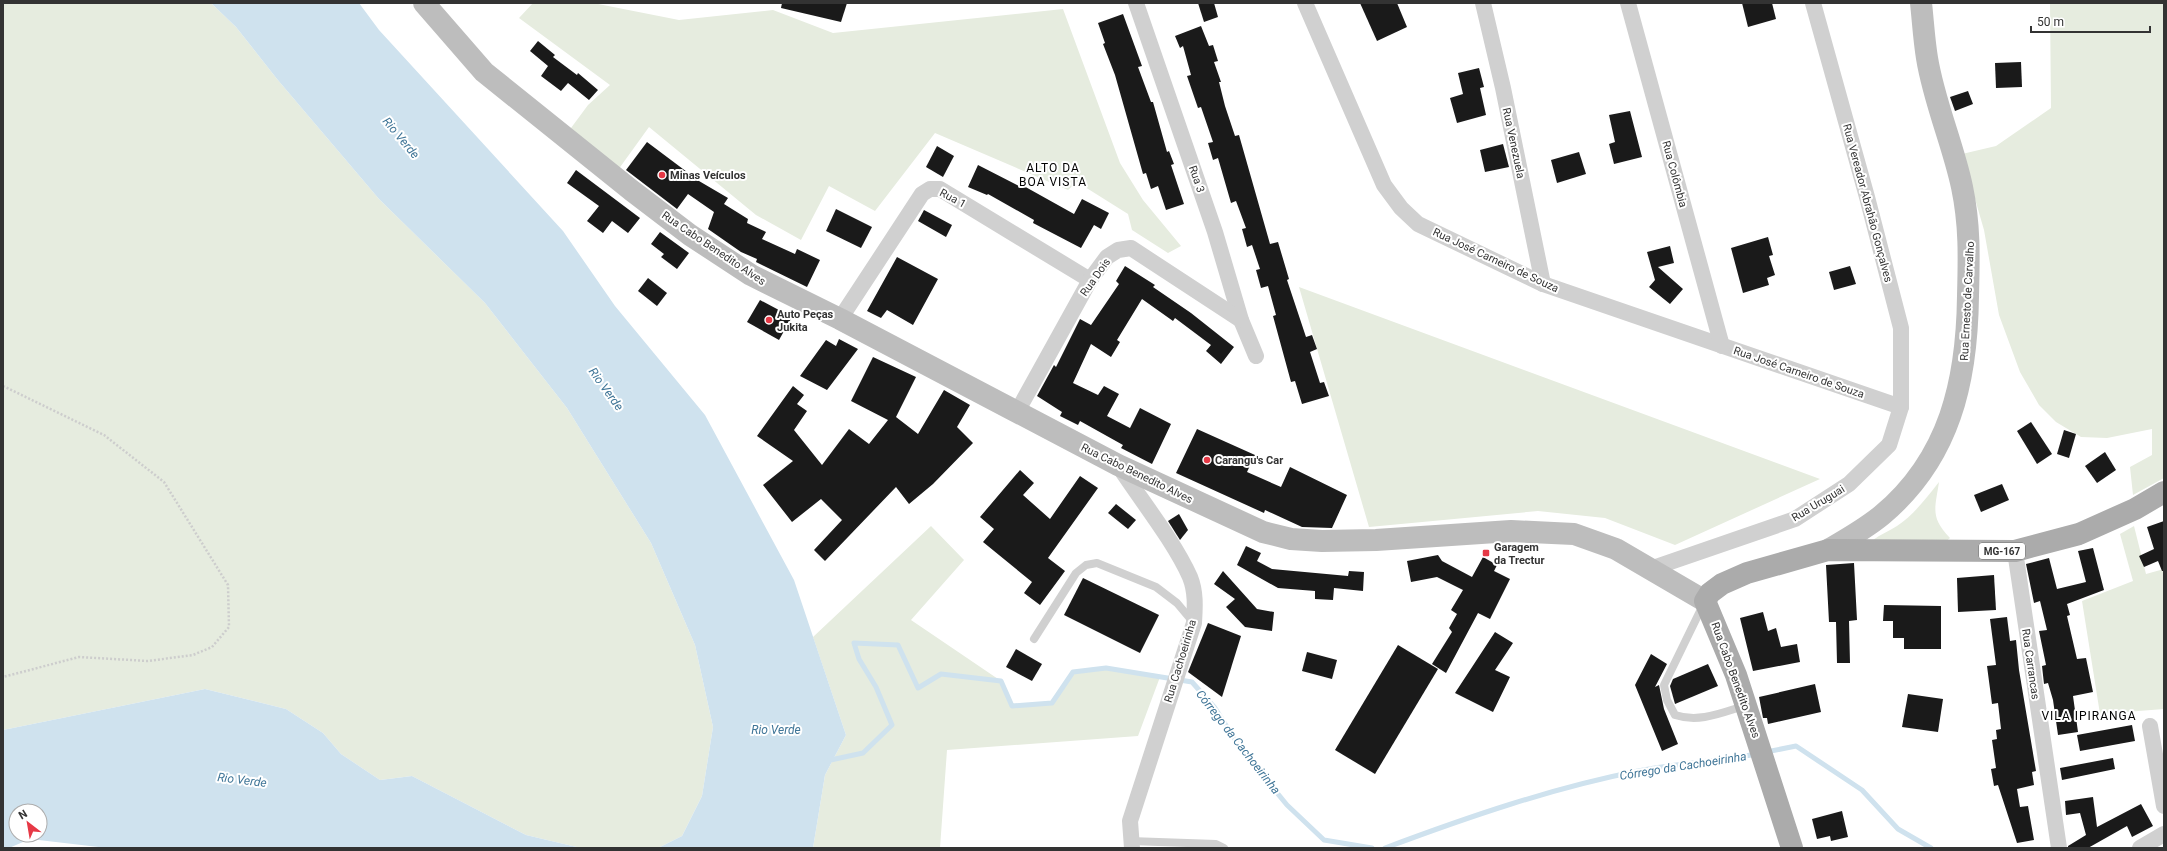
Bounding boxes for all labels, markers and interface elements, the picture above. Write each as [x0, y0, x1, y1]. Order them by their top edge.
scale bar [2031, 8, 2150, 34]
text: 50 m [2037, 15, 2064, 29]
street label: Rua Venezuela [1500, 107, 1527, 180]
water label: Rio Verde [380, 115, 422, 161]
street label: Rua Vereador Abrahão Gonçalves [1840, 123, 1895, 284]
street label: Rua Colômbia [1659, 139, 1690, 209]
district label: ALTO DA BOA VISTA [1019, 161, 1087, 189]
street label: Rua 3 [1186, 164, 1207, 194]
place label: Minas Veículos [670, 169, 746, 182]
marker: Minas Veículos [657, 170, 667, 180]
street label: Rua 1 [937, 186, 968, 211]
street label: Rua Cabo Benedito Alves [659, 209, 768, 288]
street label: Rua José Carneiro de Souza [1431, 226, 1561, 295]
street label: Rua Ernesto de Carvalho [1958, 241, 1977, 361]
street label: Rua Dois [1078, 256, 1113, 299]
place label: Auto Peças Jukita [777, 308, 834, 334]
marker: Auto Peças Jukita [764, 315, 774, 325]
street label: Rua José Carneiro de Souza [1732, 344, 1866, 401]
water label: Rio Verde [586, 365, 626, 413]
street label: Rua Cabo Benedito Alves [1079, 441, 1195, 506]
place label: Carangu's Car [1215, 454, 1283, 467]
marker: Carangu's Car [1202, 455, 1212, 465]
street label: Rua Uruguai [1789, 483, 1847, 524]
place label: Garagem da Trectur [1494, 541, 1544, 567]
road number: MG-167 [1979, 543, 2025, 559]
marker: Garagem da Trectur [1481, 548, 1491, 558]
street label: Rua Cachoeirinha [1162, 618, 1199, 704]
street label: Rua Cabo Benedito Alves [1708, 620, 1763, 740]
street label: Rua Carrancas [2019, 628, 2042, 701]
water label: Córrego da Cachoeirinha [1193, 687, 1283, 797]
district label: VILA IPIRANGA [2041, 709, 2137, 723]
water label: Rio Verde [751, 723, 801, 737]
water label: Córrego da Cachoeirinha [1619, 749, 1747, 783]
water label: Rio Verde [217, 770, 267, 790]
north arrow [8, 803, 48, 843]
text: N [16, 807, 30, 822]

